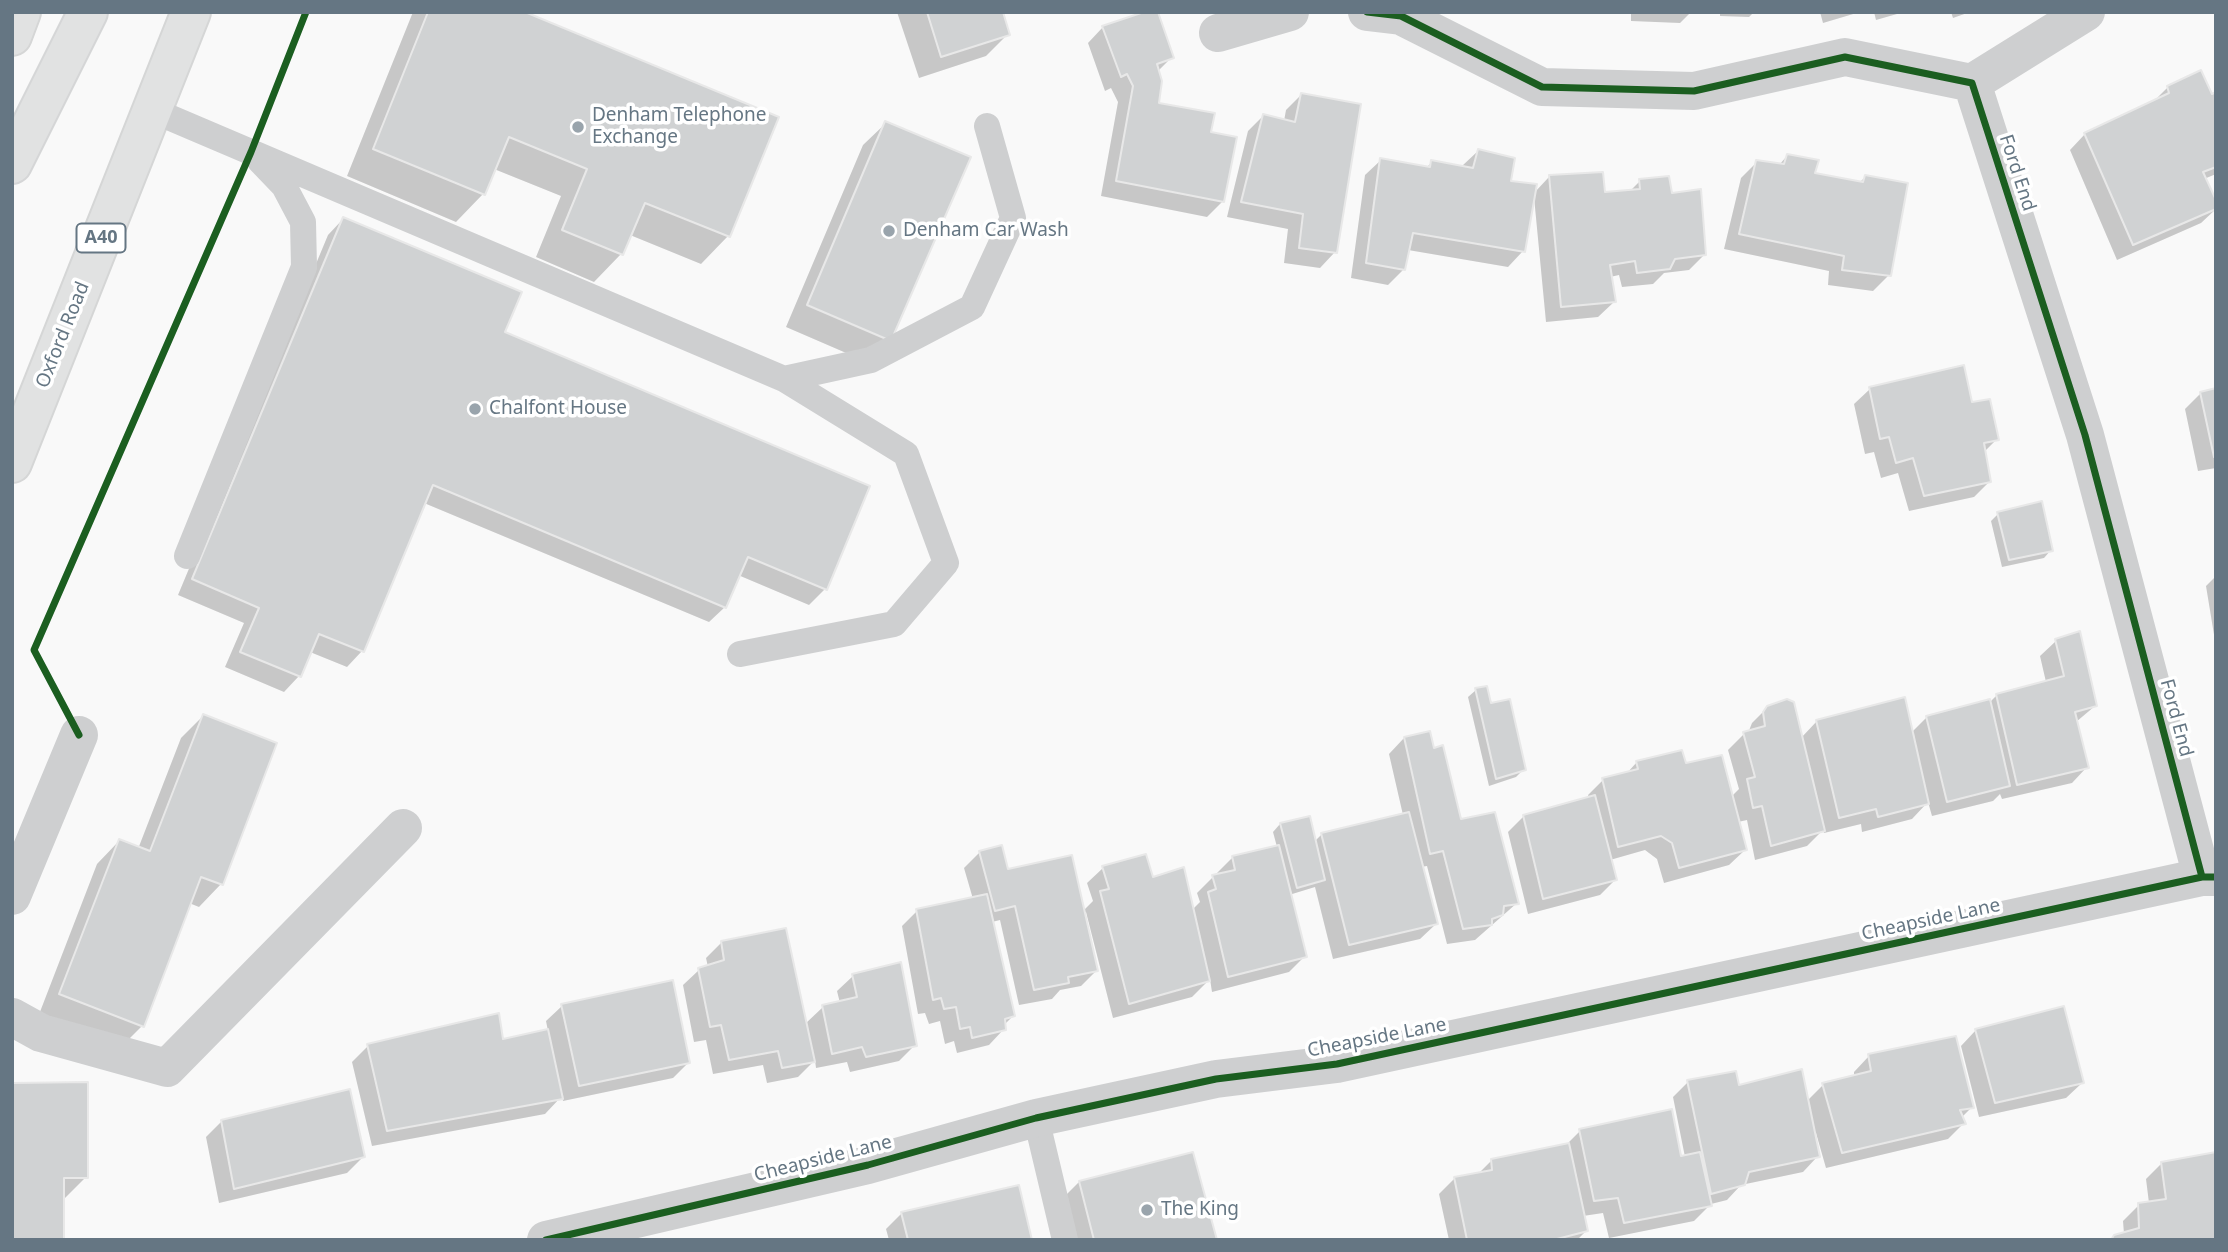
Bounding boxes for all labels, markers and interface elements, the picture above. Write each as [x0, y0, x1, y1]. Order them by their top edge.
place label: Denham Telephone Exchange [592, 105, 766, 149]
marker: Denham Telephone Exchange [570, 119, 586, 135]
street label: Ford End [1994, 132, 2040, 214]
place label: Denham Car Wash [903, 220, 1069, 242]
marker: Denham Car Wash [881, 223, 897, 239]
road number: A40 [76, 224, 126, 252]
street label: Oxford Road [31, 278, 95, 392]
place label: Chalfont House [489, 398, 627, 420]
marker: Chalfont House [467, 401, 483, 417]
street label: Ford End [2155, 677, 2197, 759]
street label: Cheapside Lane [1860, 894, 2002, 946]
street label: Cheapside Lane [1306, 1013, 1448, 1063]
street label: Cheapside Lane [752, 1131, 894, 1187]
place label: The King [1161, 1199, 1239, 1221]
marker: The King [1139, 1202, 1155, 1218]

